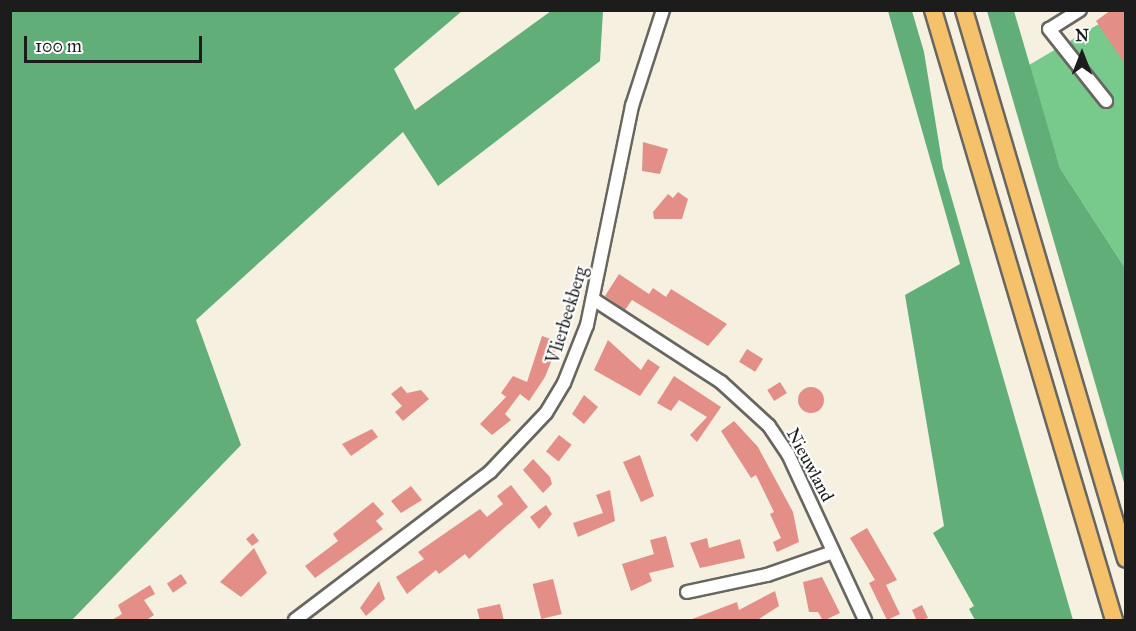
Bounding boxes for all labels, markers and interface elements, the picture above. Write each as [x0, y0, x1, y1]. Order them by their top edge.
scale bar [27, 24, 206, 62]
north arrow [1052, 24, 1112, 84]
text: N [1075, 26, 1089, 45]
text: 100 m [35, 35, 82, 57]
street label: Vlierbeekberg [542, 264, 592, 366]
street label: Nieuwland [782, 425, 838, 505]

